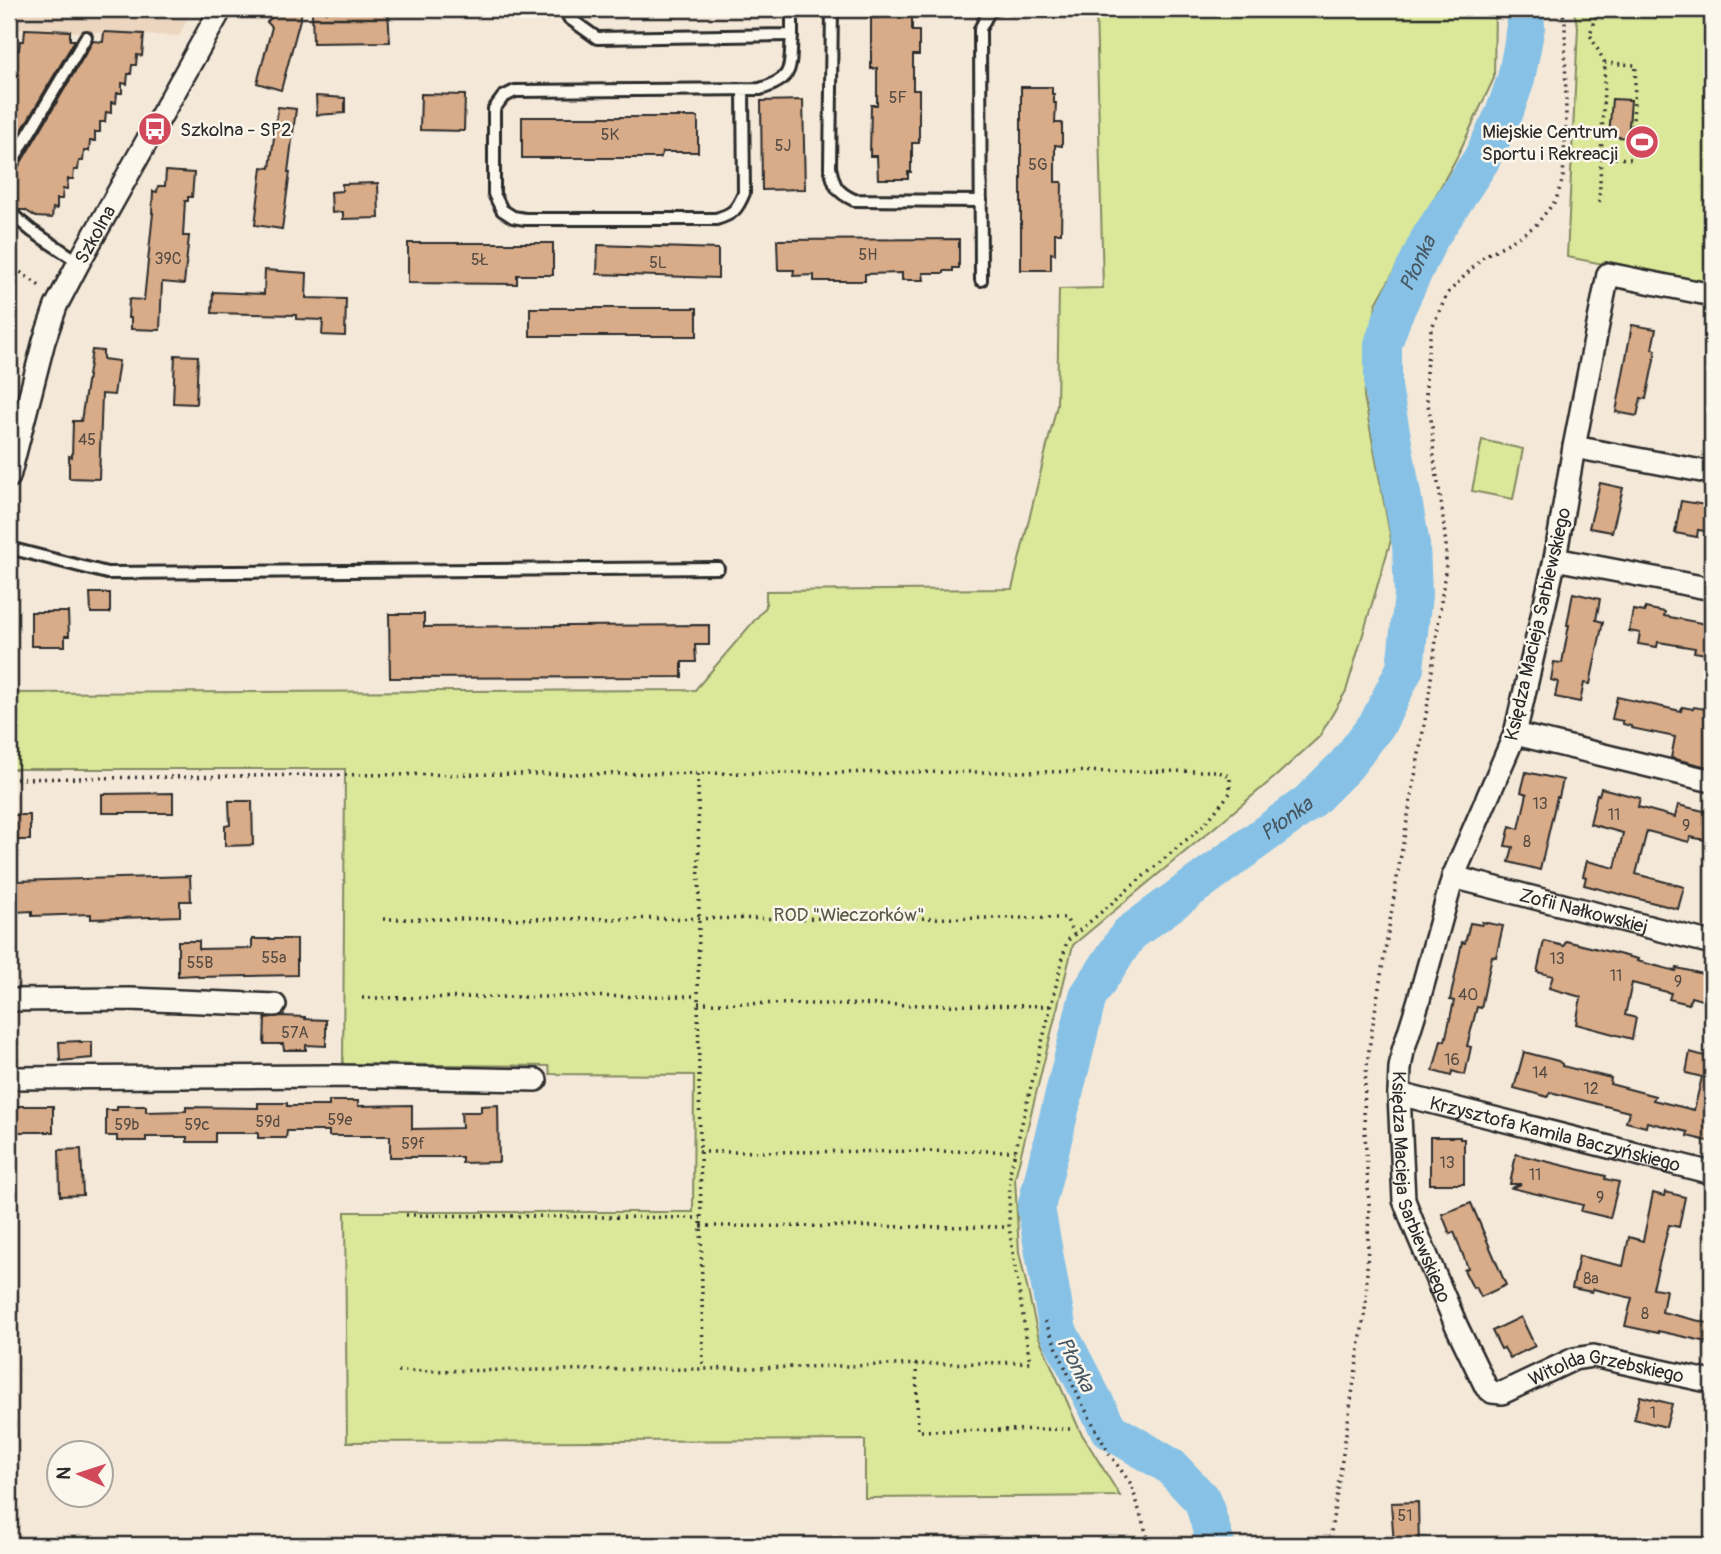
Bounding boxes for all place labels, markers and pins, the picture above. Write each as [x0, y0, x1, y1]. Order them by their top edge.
bus stop icon: Szkolna - SP2 [136, 110, 174, 148]
place label: Szkolna - SP2 [180, 118, 292, 142]
place label: Miejskie Centrum Sportu i Rekreacji [1482, 120, 1618, 166]
sports icon: Miejskie Centrum Sportu i Rekreacji [1623, 123, 1661, 161]

